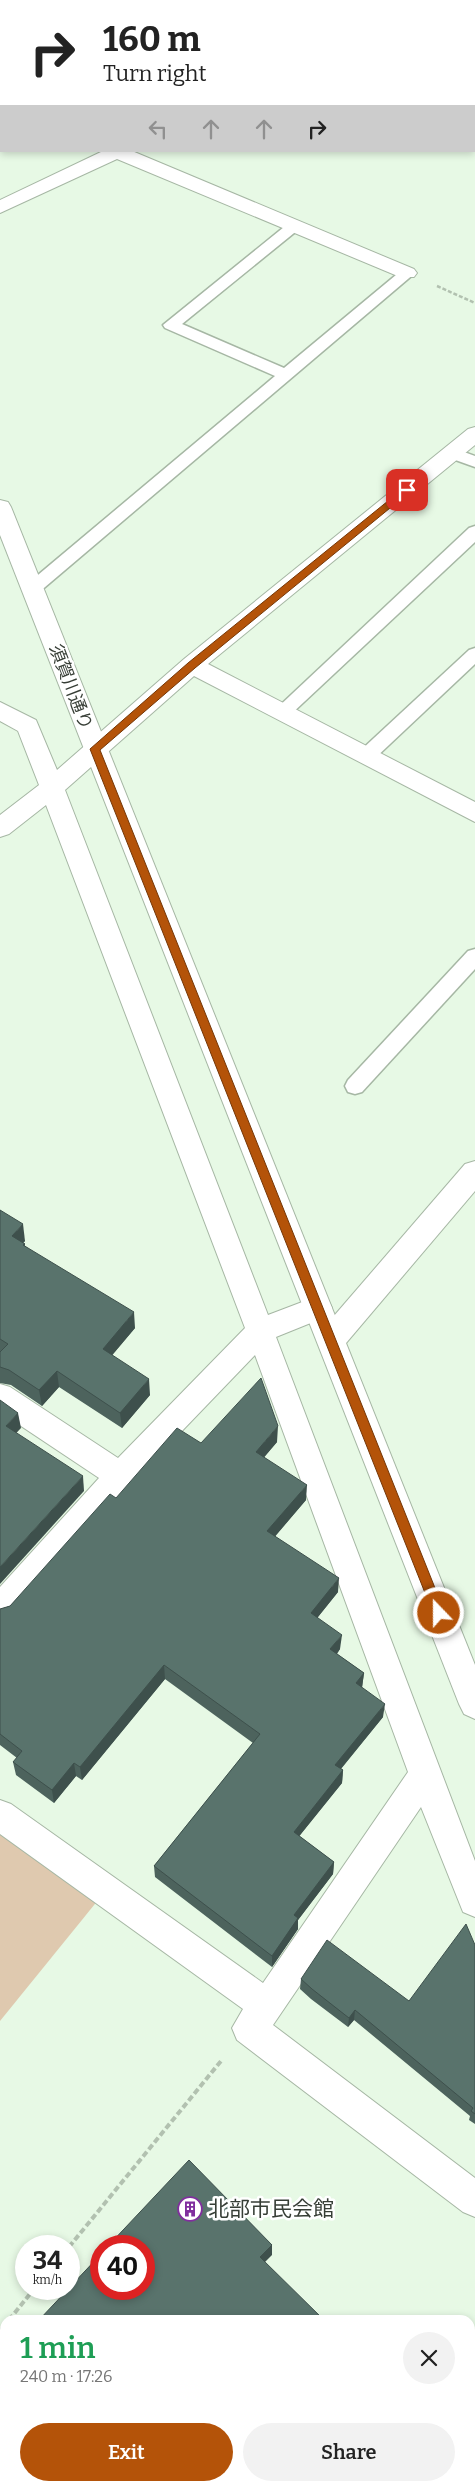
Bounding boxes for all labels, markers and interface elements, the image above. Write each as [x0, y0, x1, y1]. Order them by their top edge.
text: 160 m [103, 18, 201, 60]
icon: right [20, 20, 85, 85]
text: Turn right [103, 60, 206, 87]
icon: left [144, 115, 172, 143]
icon: ahead [197, 115, 225, 143]
icon: ahead [250, 115, 278, 143]
icon: right [303, 115, 331, 143]
pin [386, 469, 428, 511]
icon: arrive [393, 476, 421, 504]
street label: 須賀川通り [45, 641, 97, 733]
position arrow [412, 1586, 464, 1638]
building icon: 北部市民会館 [177, 2196, 203, 2222]
place label: 北部市民会館 [208, 2196, 334, 2222]
speed limit sign: 40 [90, 2235, 155, 2300]
text: 34 [33, 2246, 62, 2276]
text: km/h [33, 2273, 62, 2287]
text: 1 min [20, 2330, 95, 2366]
button: close [403, 2332, 455, 2384]
text: 240 m · 17:26 [20, 2367, 112, 2386]
button: Exit [20, 2423, 233, 2481]
button: Share [243, 2423, 455, 2481]

